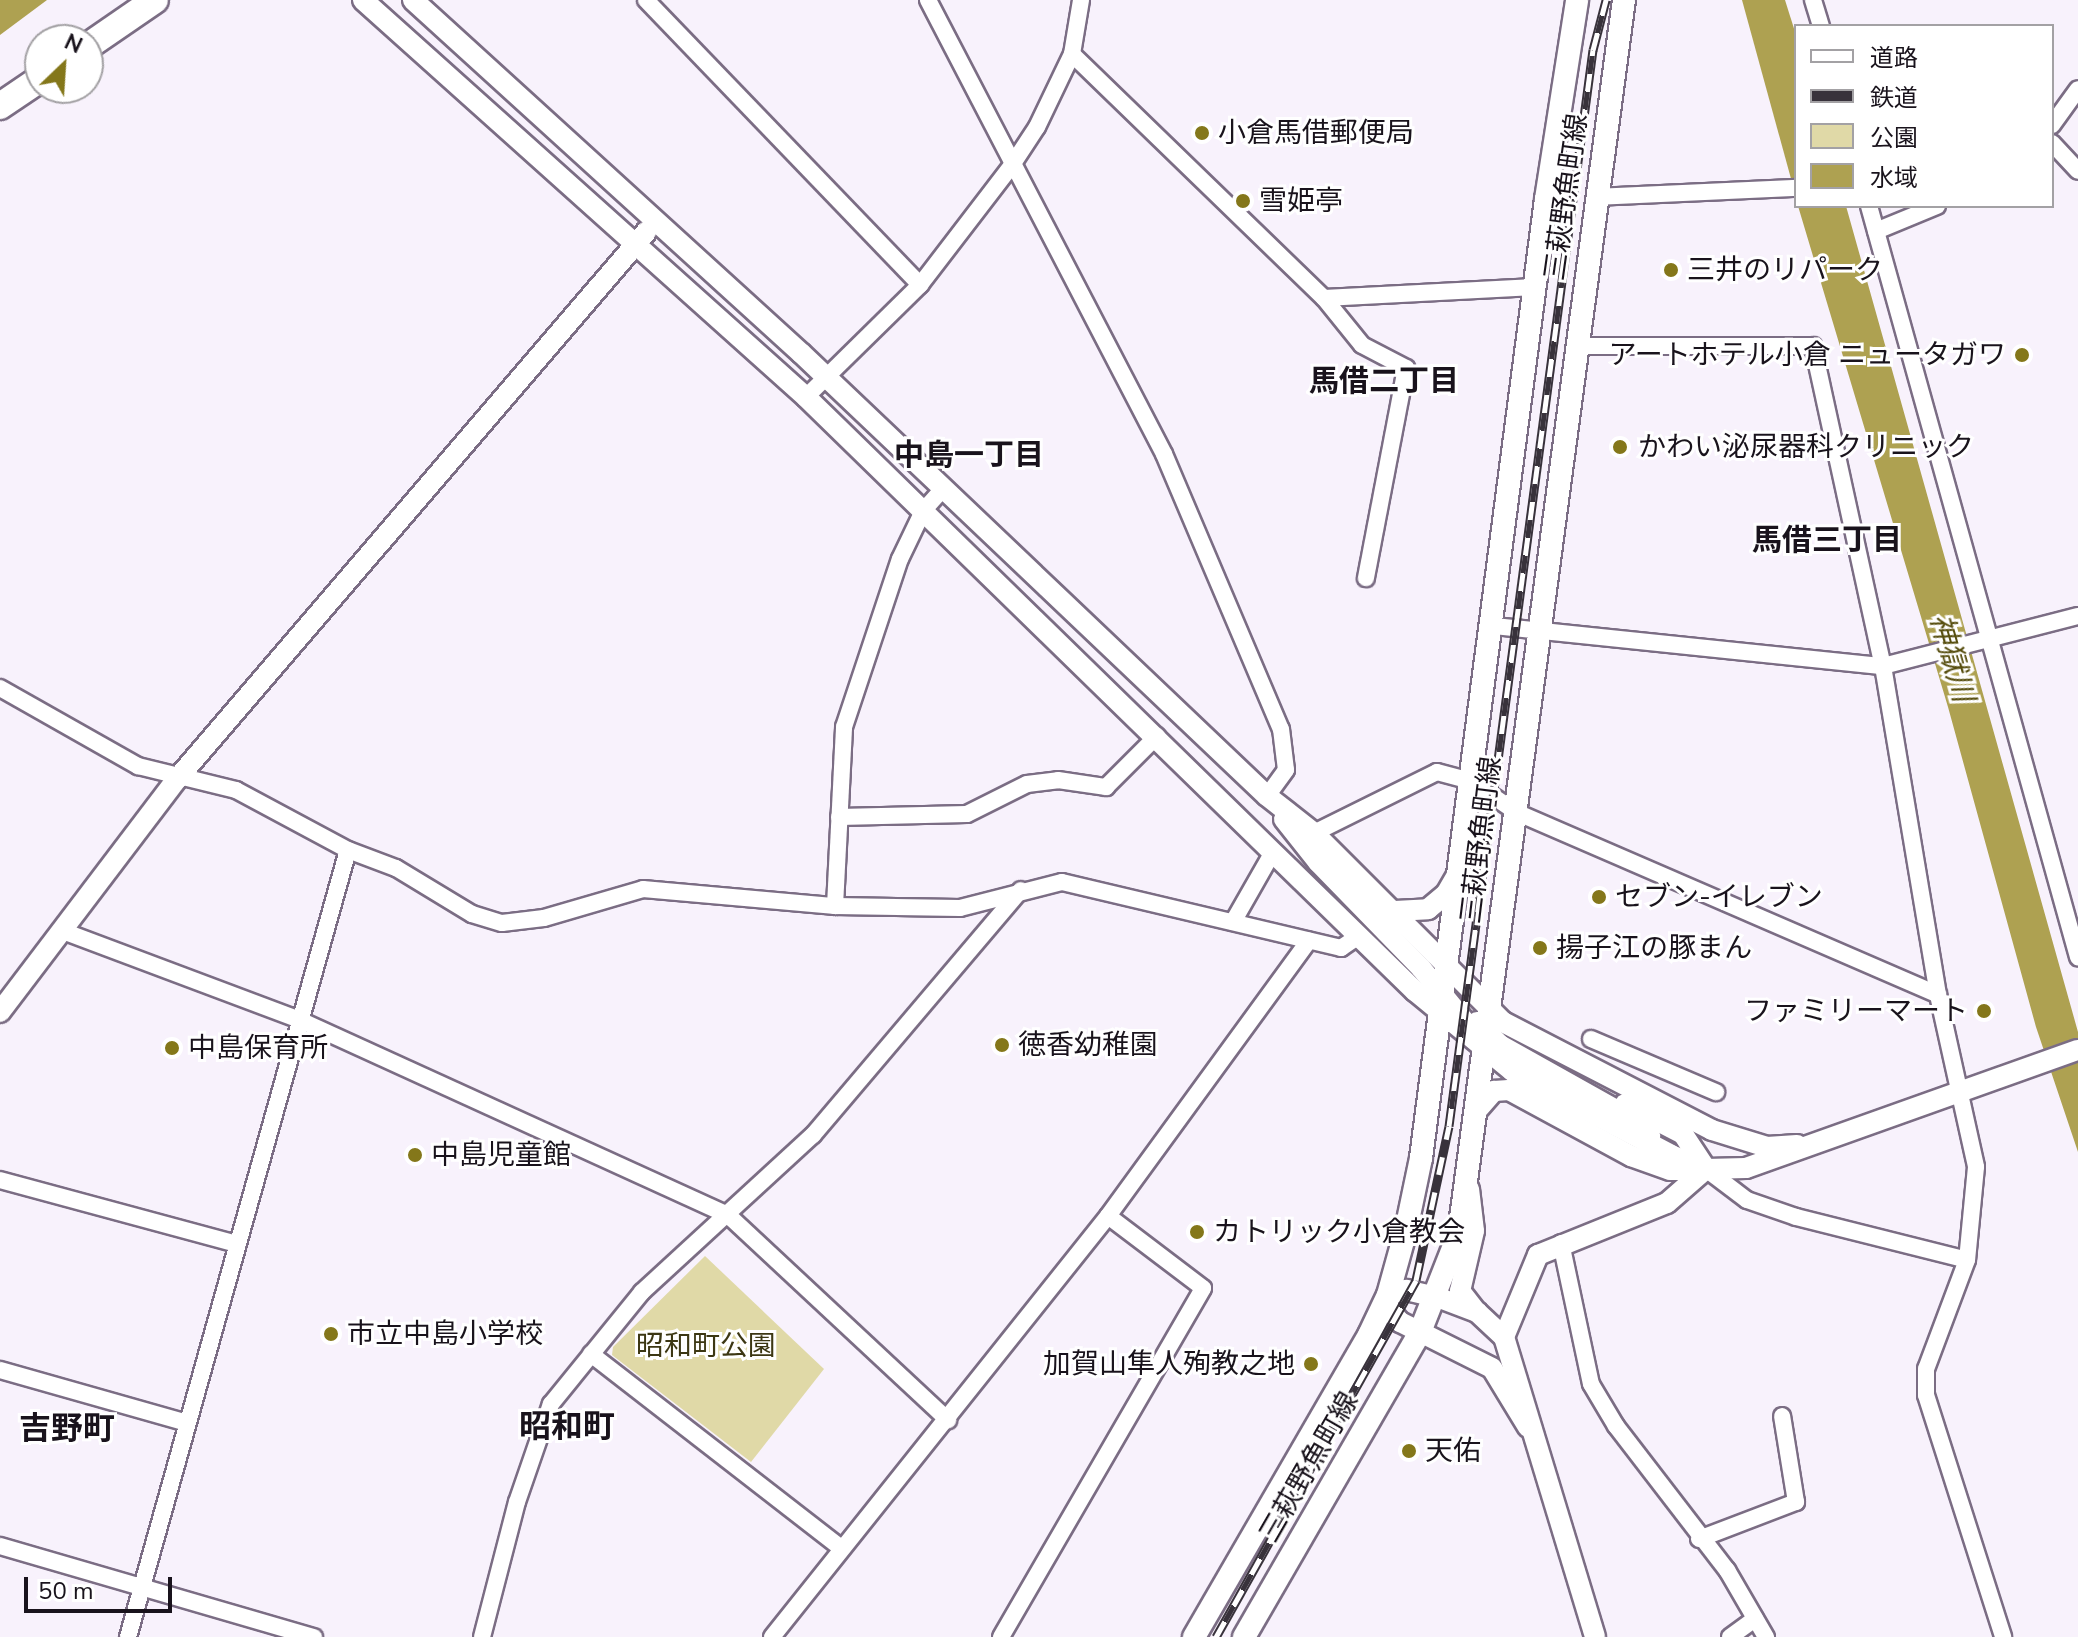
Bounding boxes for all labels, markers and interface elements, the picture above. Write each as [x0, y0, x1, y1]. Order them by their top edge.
north arrow [24, 24, 104, 104]
legend [1794, 24, 2054, 208]
text: N [59, 27, 87, 61]
text: 道路 [1870, 42, 1918, 74]
text: 鉄道 [1870, 82, 1918, 114]
street label: 三萩野魚町線 [1538, 111, 1594, 283]
place label: 小倉馬借郵便局 [1218, 116, 1414, 150]
text: 公園 [1870, 122, 1918, 154]
marker: 小倉馬借郵便局 [1193, 124, 1211, 142]
text: 水域 [1870, 162, 1918, 194]
place label: 雪姫亭 [1259, 184, 1343, 218]
marker: 雪姫亭 [1234, 192, 1252, 210]
place label: 三井のリパーク [1687, 253, 1883, 287]
marker: 三井のリパーク [1662, 261, 1680, 279]
place label: アートホテル小倉 ニュータガワ [1608, 338, 2006, 372]
marker: アートホテル小倉 ニュータガワ [2013, 346, 2031, 364]
district label: 馬借二丁目 [1309, 364, 1459, 400]
place label: かわい泌尿器科クリニック [1638, 430, 1974, 464]
marker: かわい泌尿器科クリニック [1609, 436, 1631, 458]
district label: 中島一丁目 [894, 438, 1044, 474]
district label: 馬借三丁目 [1752, 523, 1902, 559]
water label: 神獄川 [1921, 610, 1981, 706]
street label: 三萩野魚町線 [1454, 755, 1508, 925]
place label: セブン-イレブン [1615, 880, 1823, 914]
marker: セブン-イレブン [1590, 888, 1608, 906]
place label: 揚子江の豚まん [1556, 931, 1752, 965]
marker: 揚子江の豚まん [1531, 939, 1549, 957]
place label: ファミリーマート [1744, 994, 1968, 1028]
marker: ファミリーマート [1975, 1002, 1993, 1020]
place label: 徳香幼稚園 [1018, 1028, 1158, 1062]
place label: 中島保育所 [188, 1031, 328, 1065]
marker: 徳香幼稚園 [993, 1036, 1011, 1054]
marker: 中島保育所 [163, 1039, 181, 1057]
place label: 中島児童館 [431, 1138, 571, 1172]
marker: 中島児童館 [406, 1146, 424, 1164]
place label: カトリック小倉教会 [1213, 1215, 1465, 1249]
marker: カトリック小倉教会 [1188, 1223, 1206, 1241]
place label: 市立中島小学校 [347, 1317, 543, 1351]
marker: 市立中島小学校 [322, 1325, 340, 1343]
park label: 昭和町公園 [636, 1329, 776, 1363]
place label: 加賀山隼人殉教之地 [1043, 1347, 1295, 1381]
marker: 加賀山隼人殉教之地 [1302, 1355, 1320, 1373]
street label: 三萩野魚町線 [1252, 1386, 1366, 1548]
district label: 昭和町 [519, 1408, 615, 1446]
district label: 吉野町 [19, 1410, 115, 1448]
place label: 天佑 [1425, 1434, 1481, 1468]
marker: 天佑 [1400, 1442, 1418, 1460]
scale bar [28, 1561, 176, 1611]
text: 50 m [38, 1575, 94, 1607]

